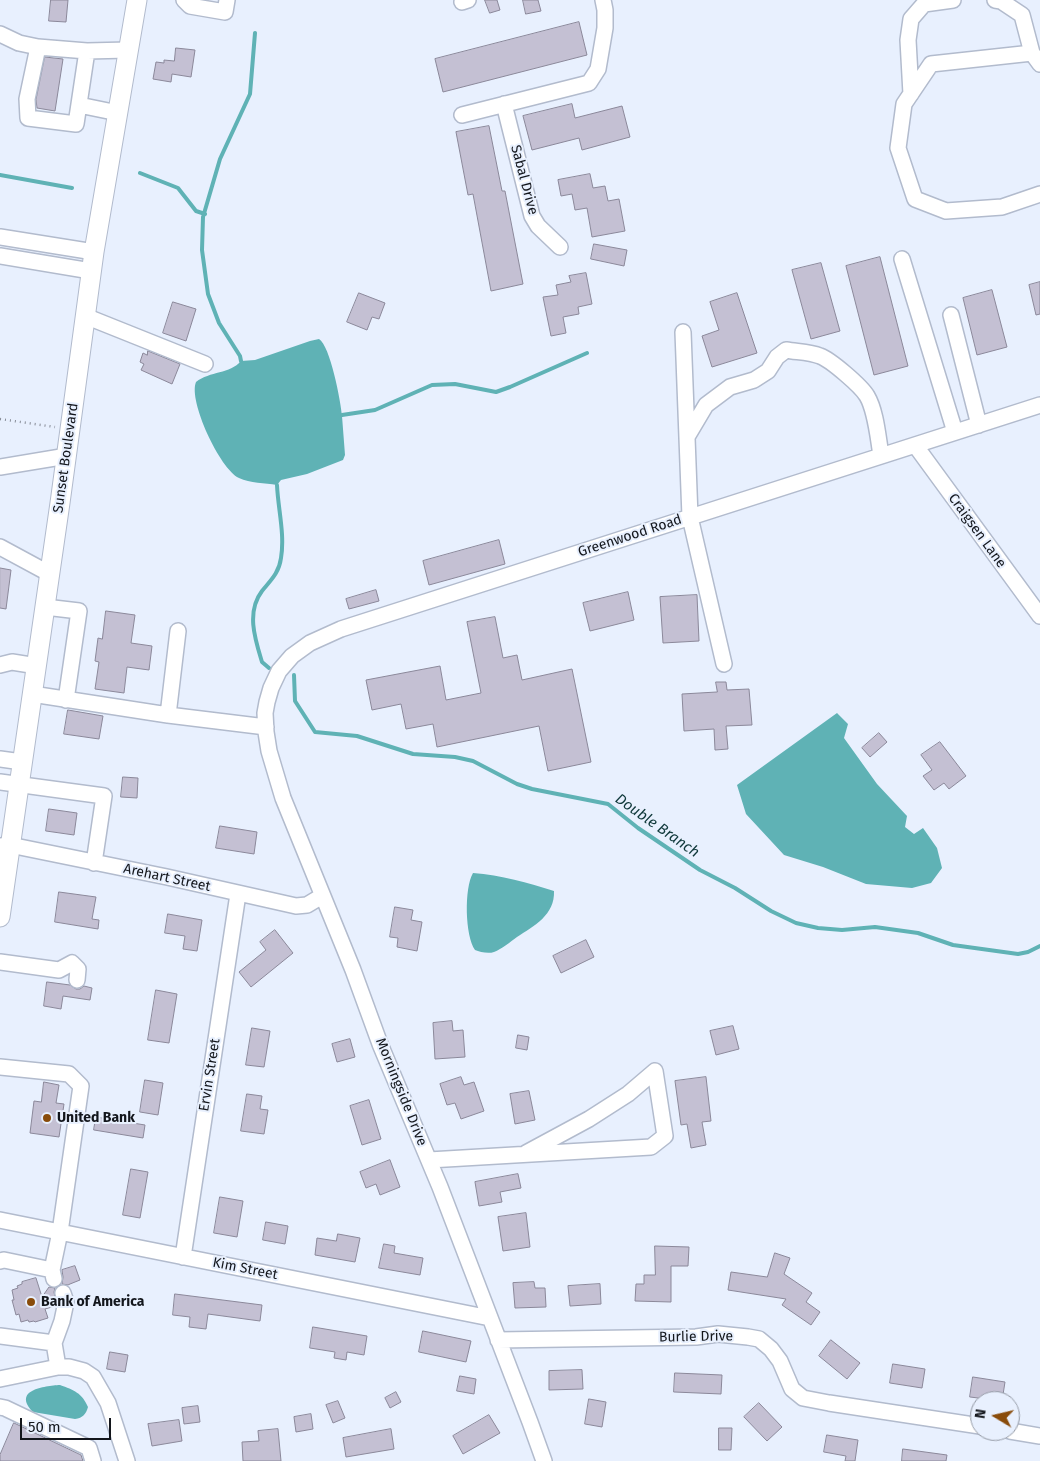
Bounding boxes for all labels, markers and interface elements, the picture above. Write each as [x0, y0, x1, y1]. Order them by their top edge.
street label: Sabal Drive [507, 143, 541, 217]
street label: Sunset Boulevard [50, 402, 82, 514]
street label: Craigsen Lane [944, 491, 1010, 571]
street label: Greenwood Road [576, 511, 684, 561]
water label: Double Branch [611, 790, 703, 862]
street label: Arehart Street [122, 861, 212, 895]
street label: Morningside Drive [372, 1036, 430, 1148]
street label: Ervin Street [196, 1037, 224, 1113]
place label: United Bank [57, 1110, 135, 1126]
marker: United Bank [41, 1112, 53, 1124]
street label: Kim Street [211, 1254, 279, 1284]
place label: Bank of America [41, 1294, 145, 1310]
marker: Bank of America [25, 1296, 37, 1308]
street label: Burlie Drive [659, 1328, 733, 1346]
north arrow [970, 1391, 1020, 1441]
scale bar [22, 1408, 114, 1440]
text: N [972, 1408, 990, 1420]
text: 50 m [28, 1418, 61, 1436]

